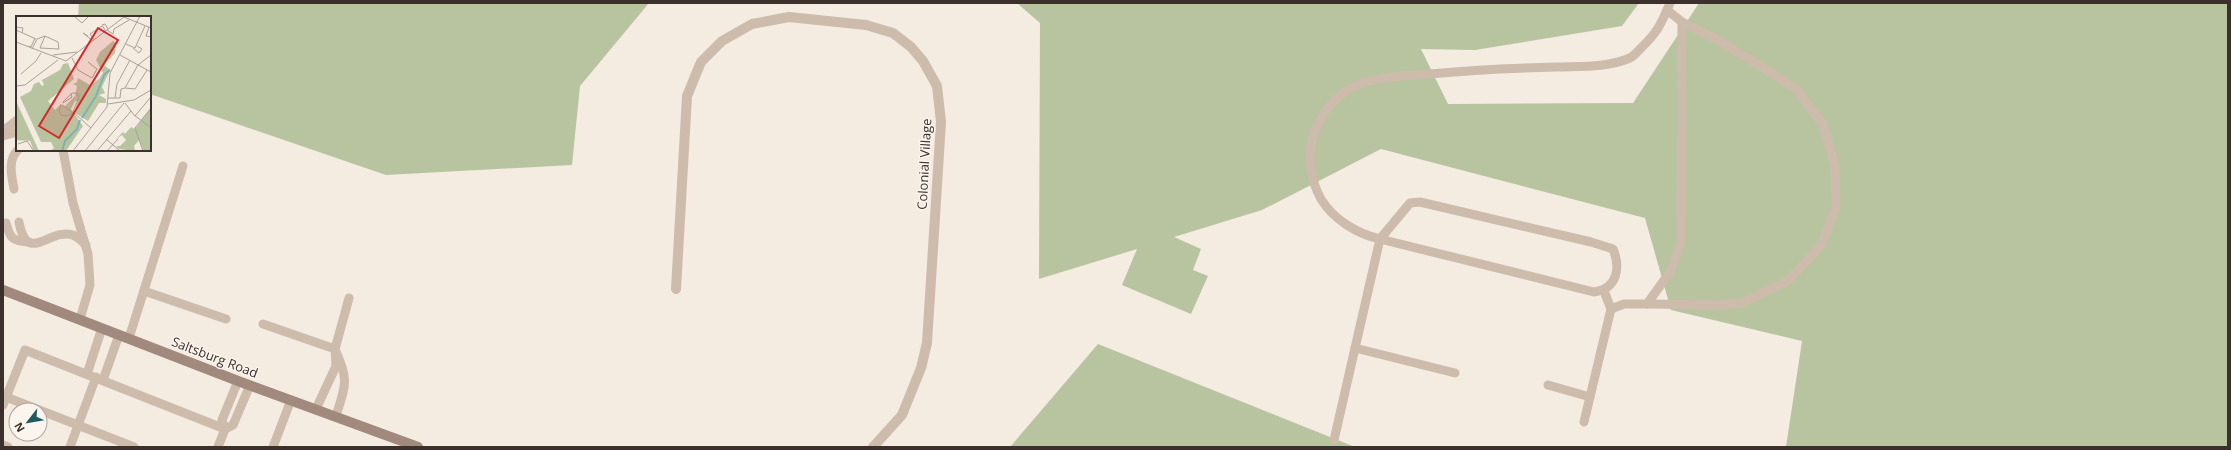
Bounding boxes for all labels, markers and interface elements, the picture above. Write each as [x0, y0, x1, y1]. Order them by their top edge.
inset map [16, 16, 151, 151]
street label: Colonial Village [913, 118, 935, 210]
street label: Saltsburg Road [169, 332, 261, 382]
north arrow [8, 402, 48, 442]
text: N [10, 420, 28, 435]

